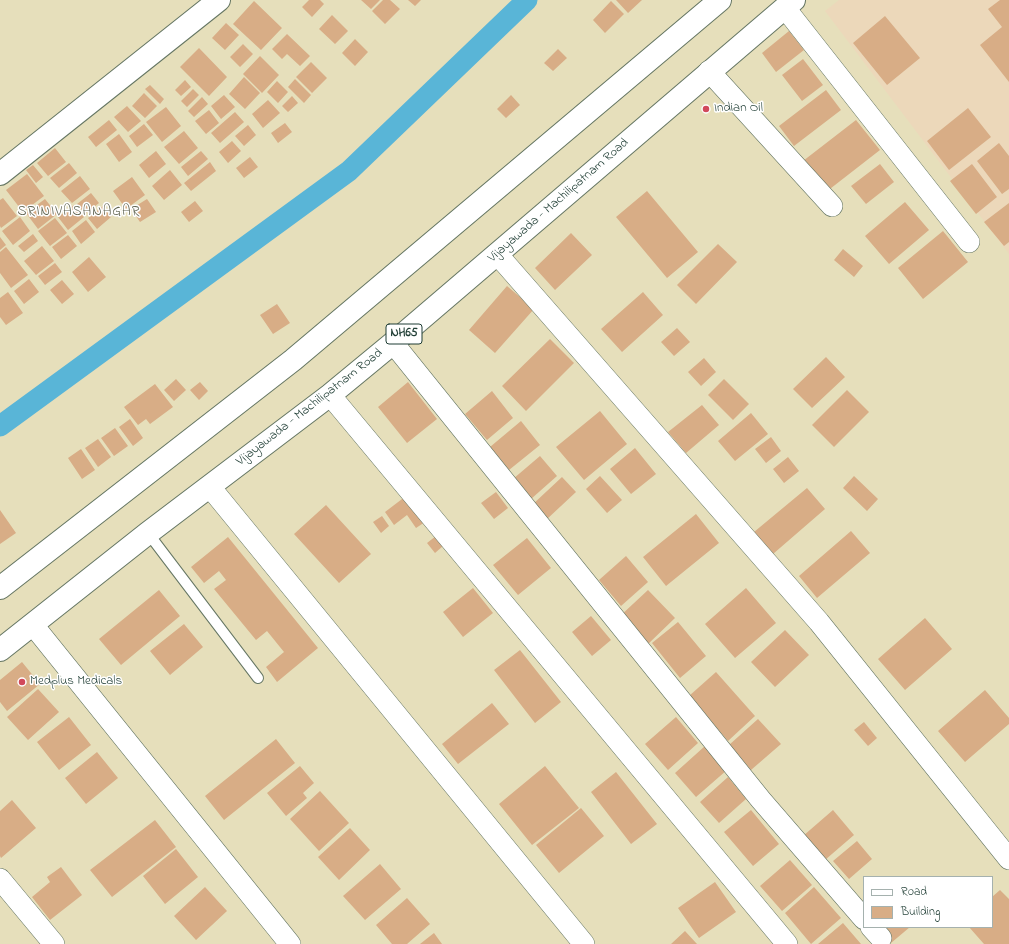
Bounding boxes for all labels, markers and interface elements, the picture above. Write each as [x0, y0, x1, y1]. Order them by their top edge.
place label: Indian Oil [714, 101, 763, 117]
marker: Indian Oil [701, 104, 711, 114]
street label: Vijayawada - Machilipatnam Road [485, 136, 633, 266]
district label: SRINIVASANAGAR [18, 205, 140, 221]
road number: NH65 [386, 324, 422, 344]
street label: Vijayawada - Machilipatnam Road [234, 346, 386, 470]
place label: Medplus Medicals [30, 674, 122, 690]
marker: Medplus Medicals [17, 677, 27, 687]
legend [863, 876, 993, 928]
text: Road [901, 883, 927, 901]
text: Building [901, 903, 940, 921]

